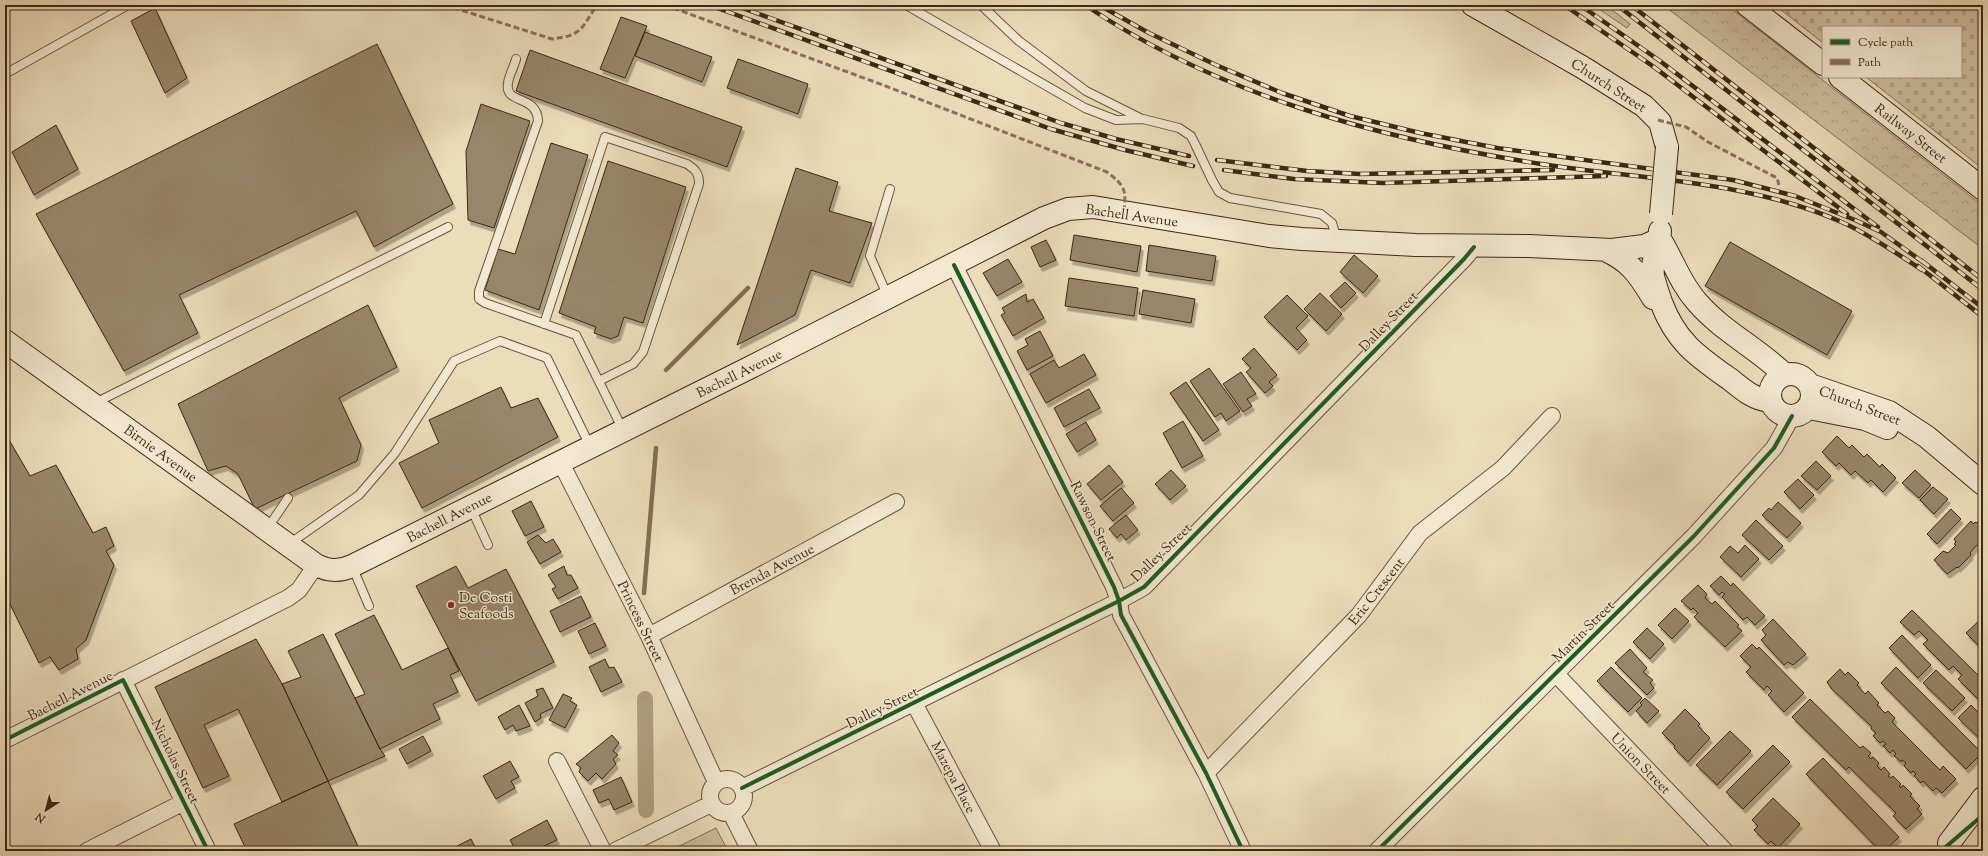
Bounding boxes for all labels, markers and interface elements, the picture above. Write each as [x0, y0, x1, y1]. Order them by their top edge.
legend [1822, 26, 1962, 78]
text: Cycle path [1858, 34, 1913, 52]
text: Path [1858, 54, 1881, 72]
street label: Church Street [1566, 55, 1650, 119]
street label: Railway Street [1869, 100, 1950, 169]
street label: Bachell Avenue [1084, 201, 1179, 233]
street label: Dalley Street [1355, 287, 1424, 357]
street label: Bachell Avenue [694, 345, 786, 404]
street label: Church Street [1815, 382, 1903, 432]
street label: Birnie Avenue [119, 421, 201, 488]
street label: Rawson Street [1064, 478, 1120, 566]
street label: Bachell Avenue [404, 489, 496, 549]
street label: Dalley Street [1128, 519, 1197, 588]
street label: Brenda Avenue [727, 540, 819, 601]
street label: Eric Crescent [1345, 554, 1411, 630]
street label: Princess Street [611, 578, 668, 666]
place label: De Costi Seafoods [459, 589, 514, 625]
street label: Martin Street [1549, 597, 1620, 668]
marker: De Costi Seafoods [446, 600, 456, 610]
street label: Bachell Avenue [25, 667, 117, 727]
street label: Dalley Street [844, 683, 922, 735]
street label: Nicholas Street [145, 716, 203, 808]
street label: Union Street [1605, 729, 1674, 800]
street label: Mazepa Place [925, 738, 980, 818]
north arrow [26, 790, 66, 830]
text: N [32, 808, 50, 827]

